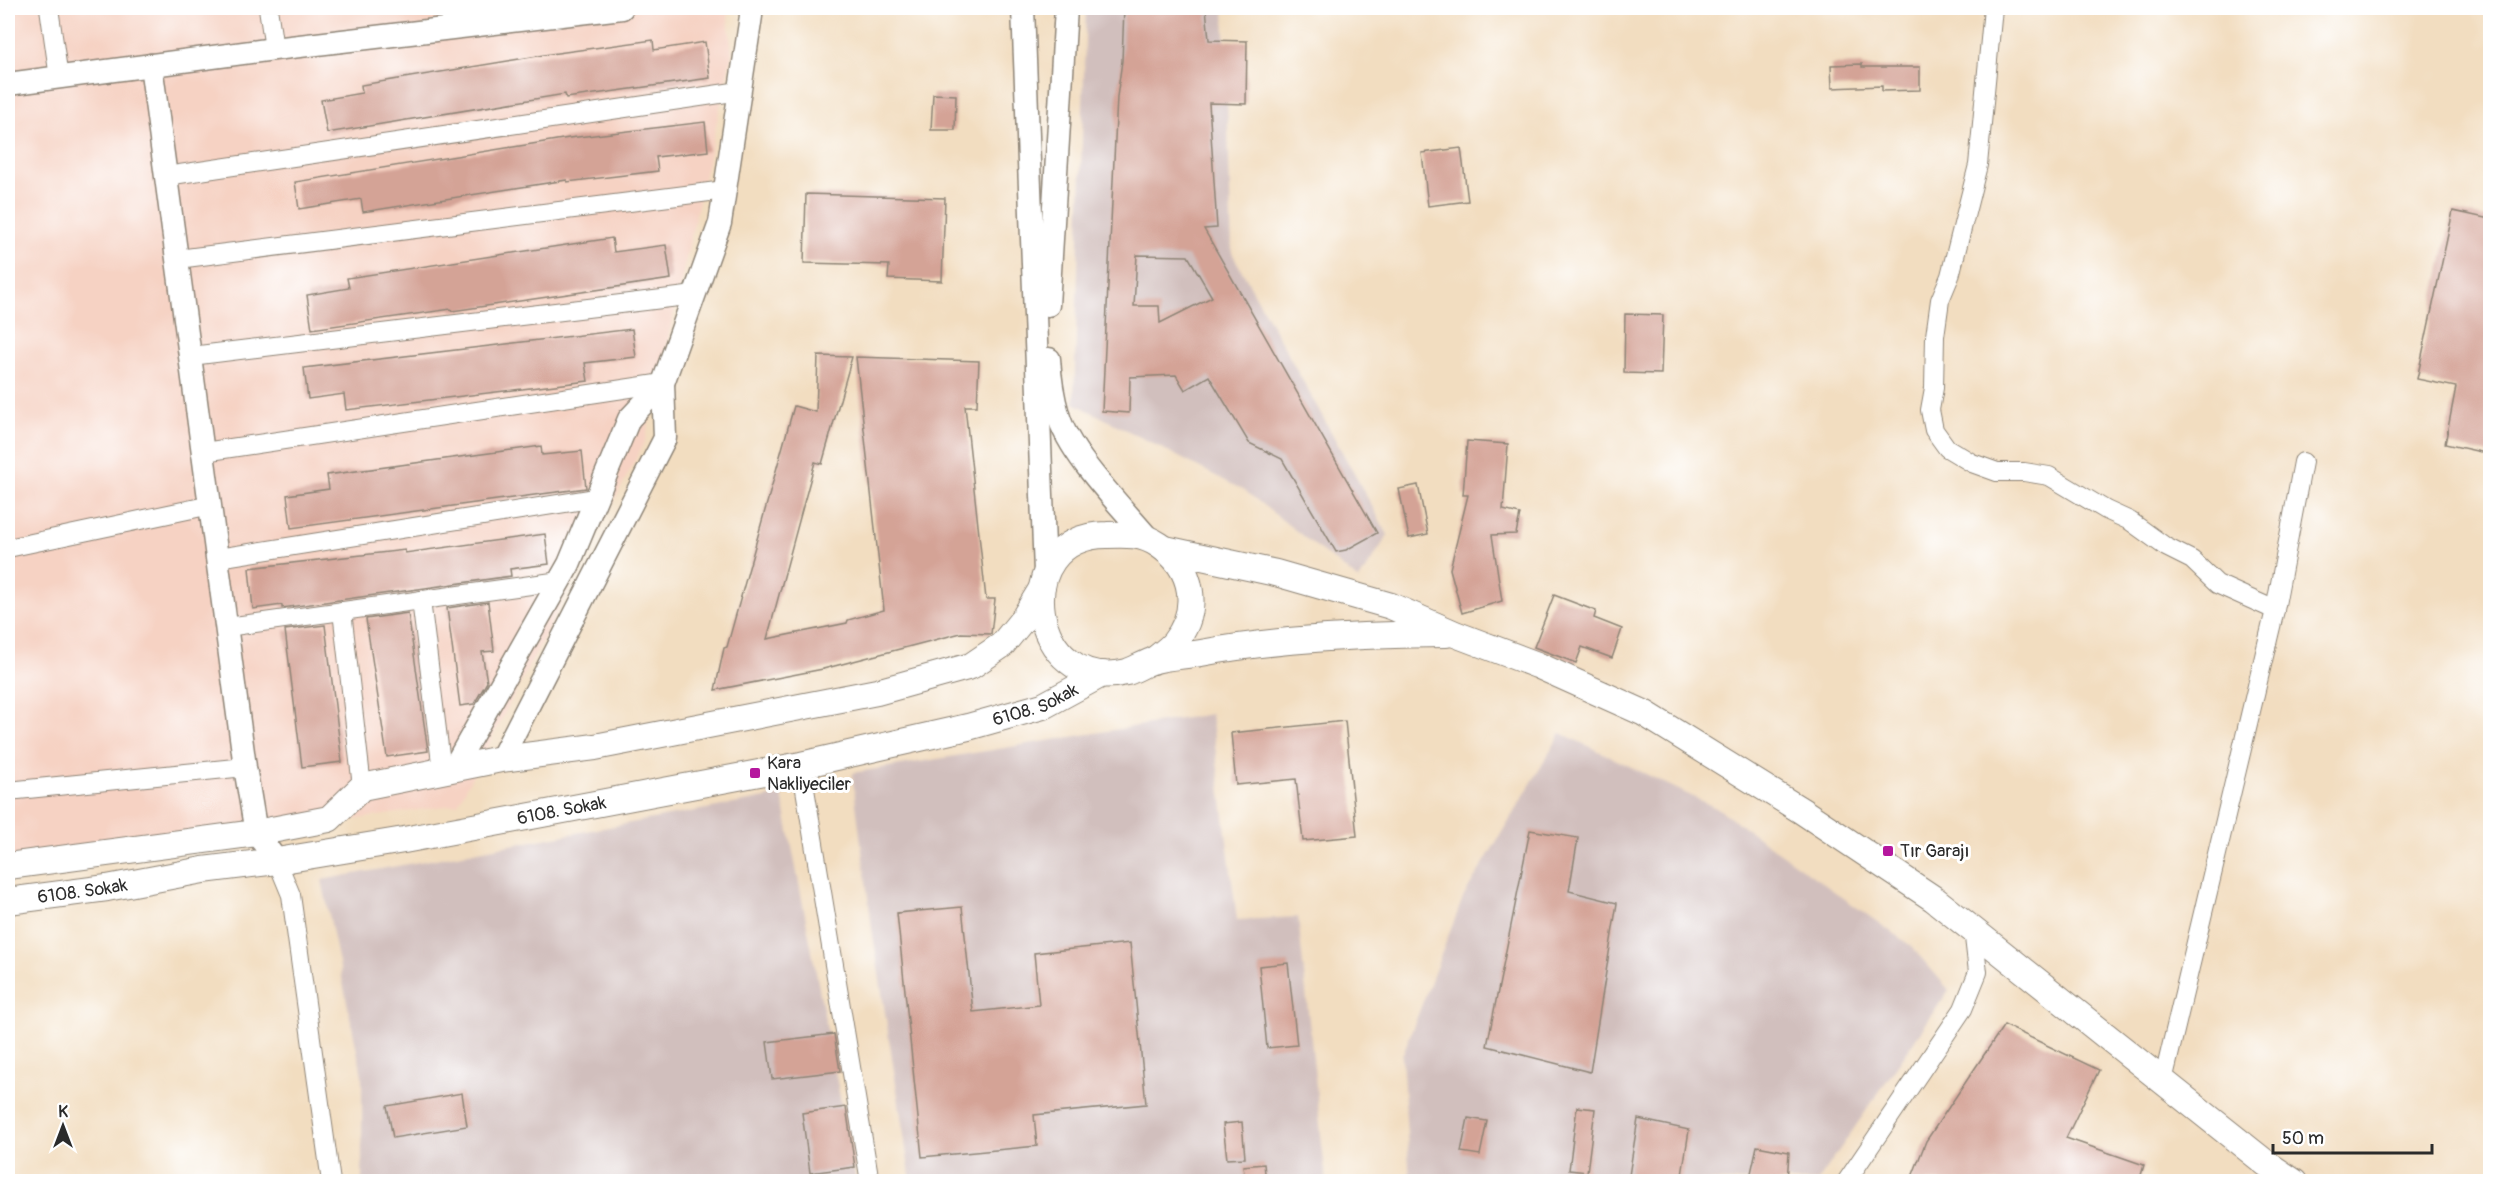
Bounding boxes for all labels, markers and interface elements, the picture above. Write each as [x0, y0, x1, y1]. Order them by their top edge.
street label: 6108. Sokak [990, 678, 1083, 732]
place label: Kara Nakliyeciler [767, 752, 851, 796]
marker: Kara Nakliyeciler [748, 766, 762, 780]
street label: 6108. Sokak [515, 791, 609, 830]
place label: Tır Garajı [1900, 840, 1969, 863]
marker: Tır Garajı [1881, 844, 1895, 858]
street label: 6108. Sokak [36, 873, 130, 909]
north arrow [33, 1096, 93, 1156]
text: K [58, 1102, 68, 1122]
scale bar [2273, 1117, 2432, 1155]
text: 50 m [2282, 1127, 2324, 1150]

